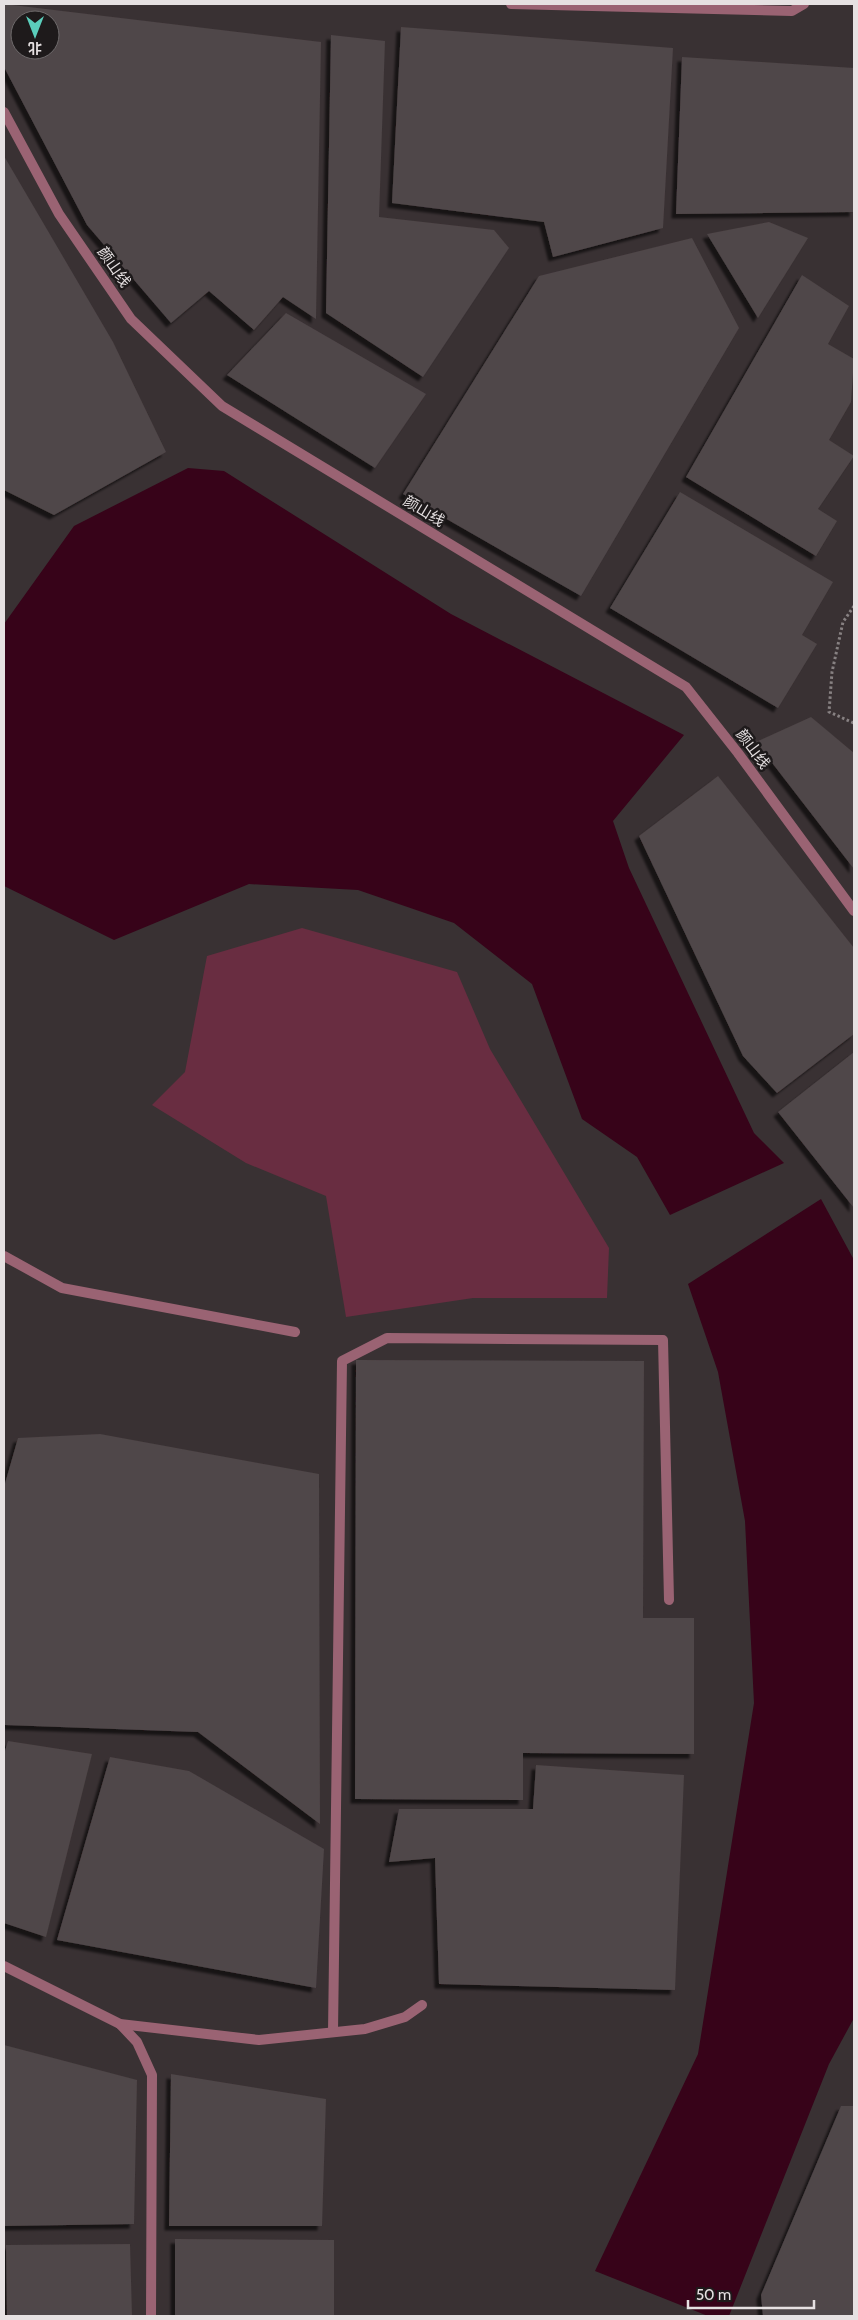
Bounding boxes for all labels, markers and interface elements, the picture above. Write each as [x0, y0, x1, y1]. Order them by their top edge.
north arrow [10, 10, 60, 60]
text: 北 [28, 39, 42, 57]
street label: 颜山线 [94, 243, 134, 291]
street label: 颜山线 [400, 492, 448, 530]
street label: 颜山线 [732, 726, 774, 772]
scale bar [688, 2278, 814, 2310]
text: 50 m [696, 2286, 731, 2304]

